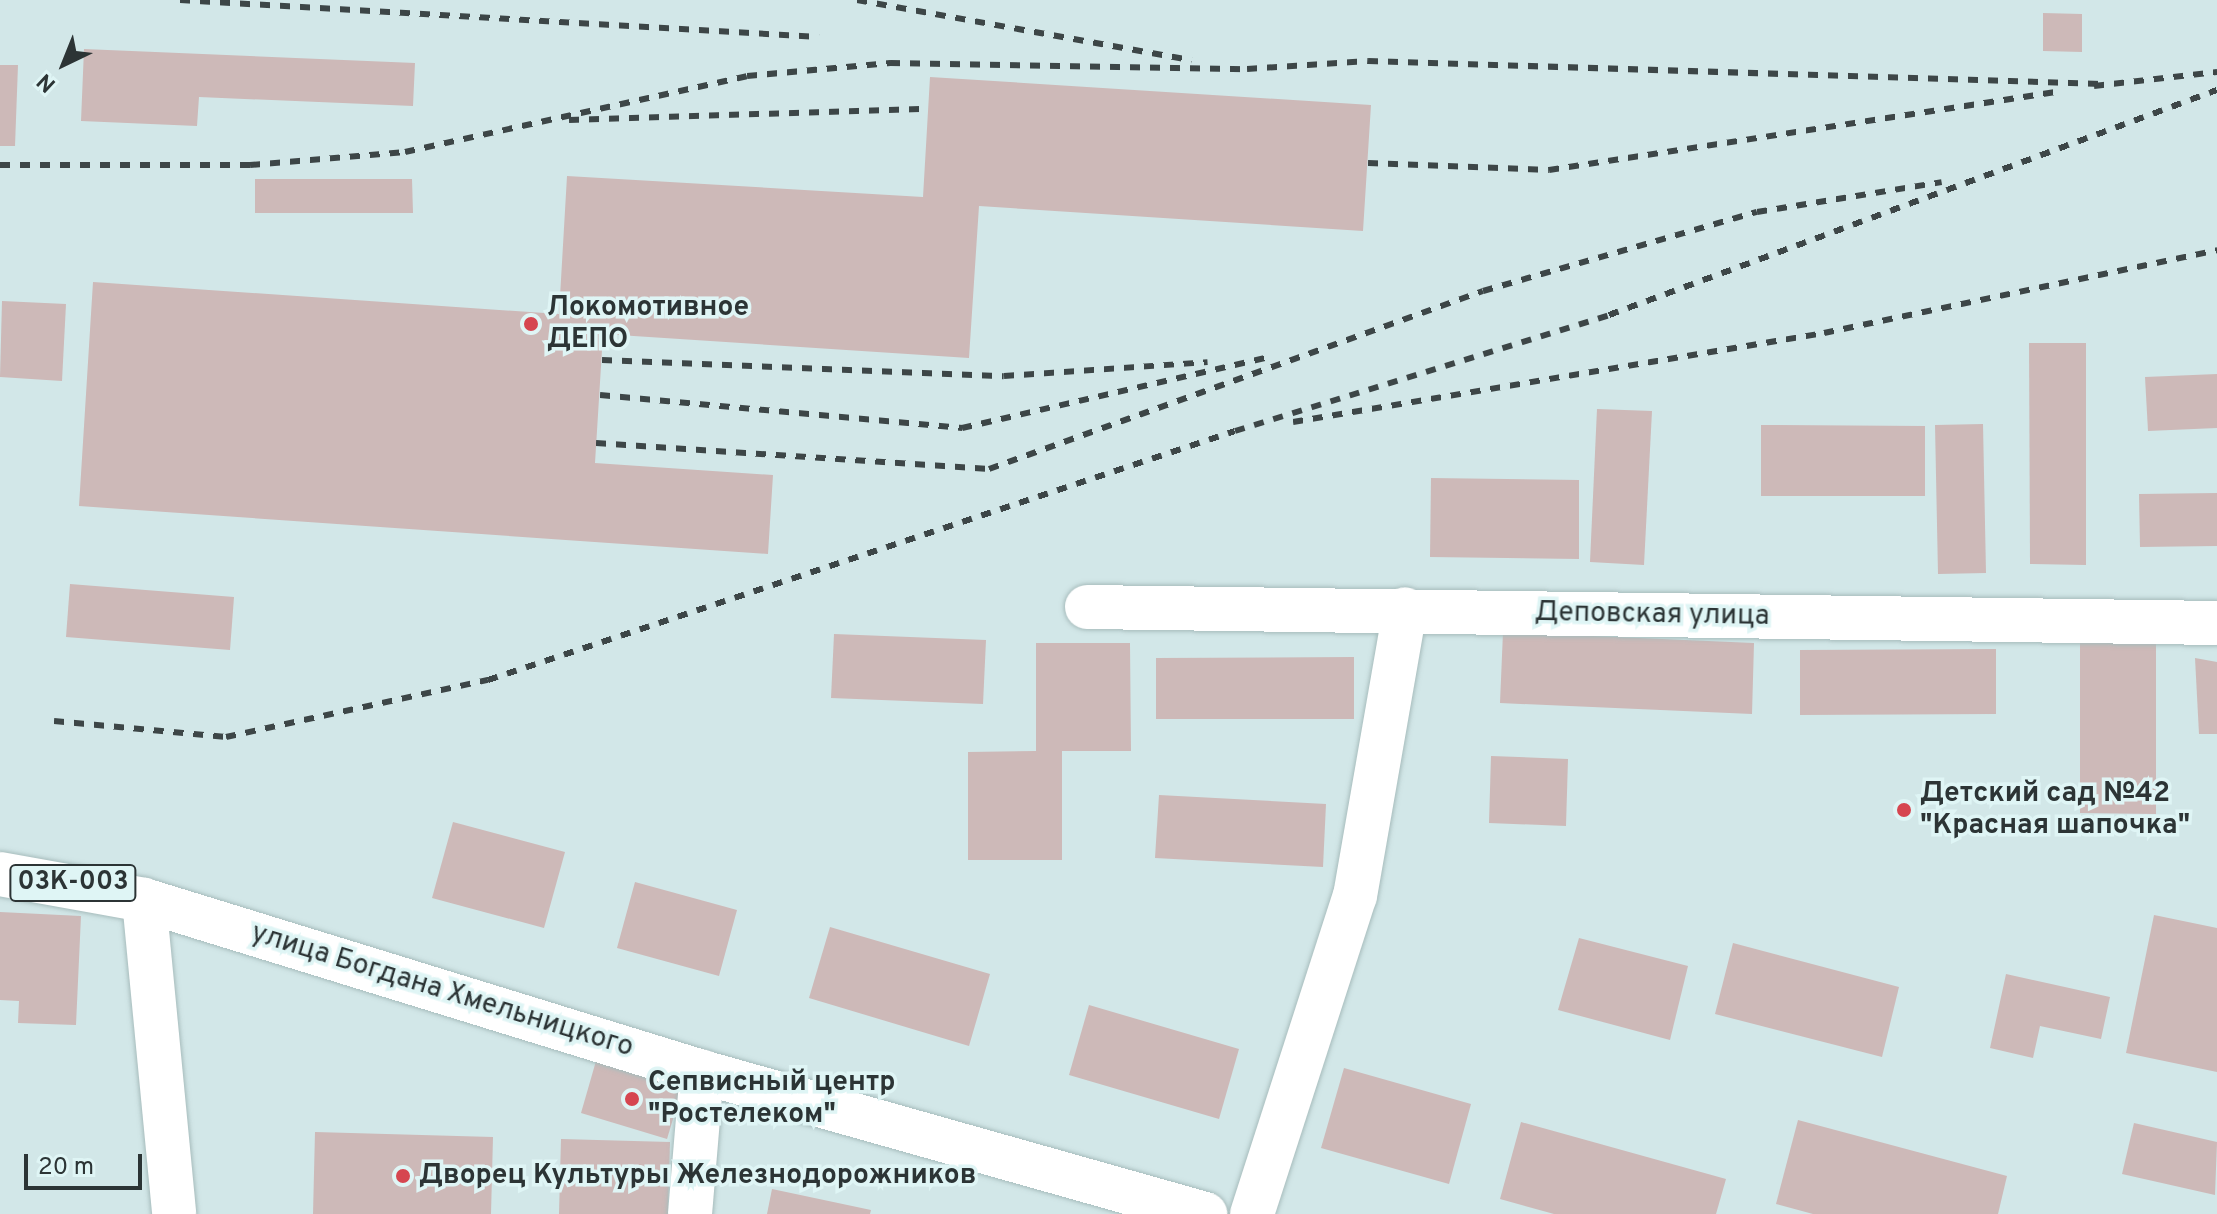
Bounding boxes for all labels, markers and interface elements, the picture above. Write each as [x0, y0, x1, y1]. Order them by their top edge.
north arrow [24, 24, 104, 104]
text: N [32, 67, 62, 97]
place label: Локомотивное ДЕПО [547, 291, 749, 357]
marker: Локомотивное ДЕПО [522, 315, 540, 333]
street label: Деповская улица [1534, 596, 1770, 634]
place label: Детский сад №42 "Красная шапочка" [1920, 777, 2190, 843]
marker: Детский сад №42 "Красная шапочка" [1895, 801, 1913, 819]
road number: 03К-003 [9, 861, 137, 905]
street label: улица Богдана Хмельницкого [247, 917, 637, 1065]
place label: Сепвисный центр "Ростелеком" [648, 1066, 895, 1132]
marker: Сепвисный центр "Ростелеком" [623, 1090, 641, 1108]
scale bar [28, 1138, 146, 1188]
text: 20 m [38, 1153, 94, 1183]
place label: Дворец Культуры Железнодорожников [419, 1159, 977, 1193]
marker: Дворец Культуры Железнодорожников [394, 1167, 412, 1185]

